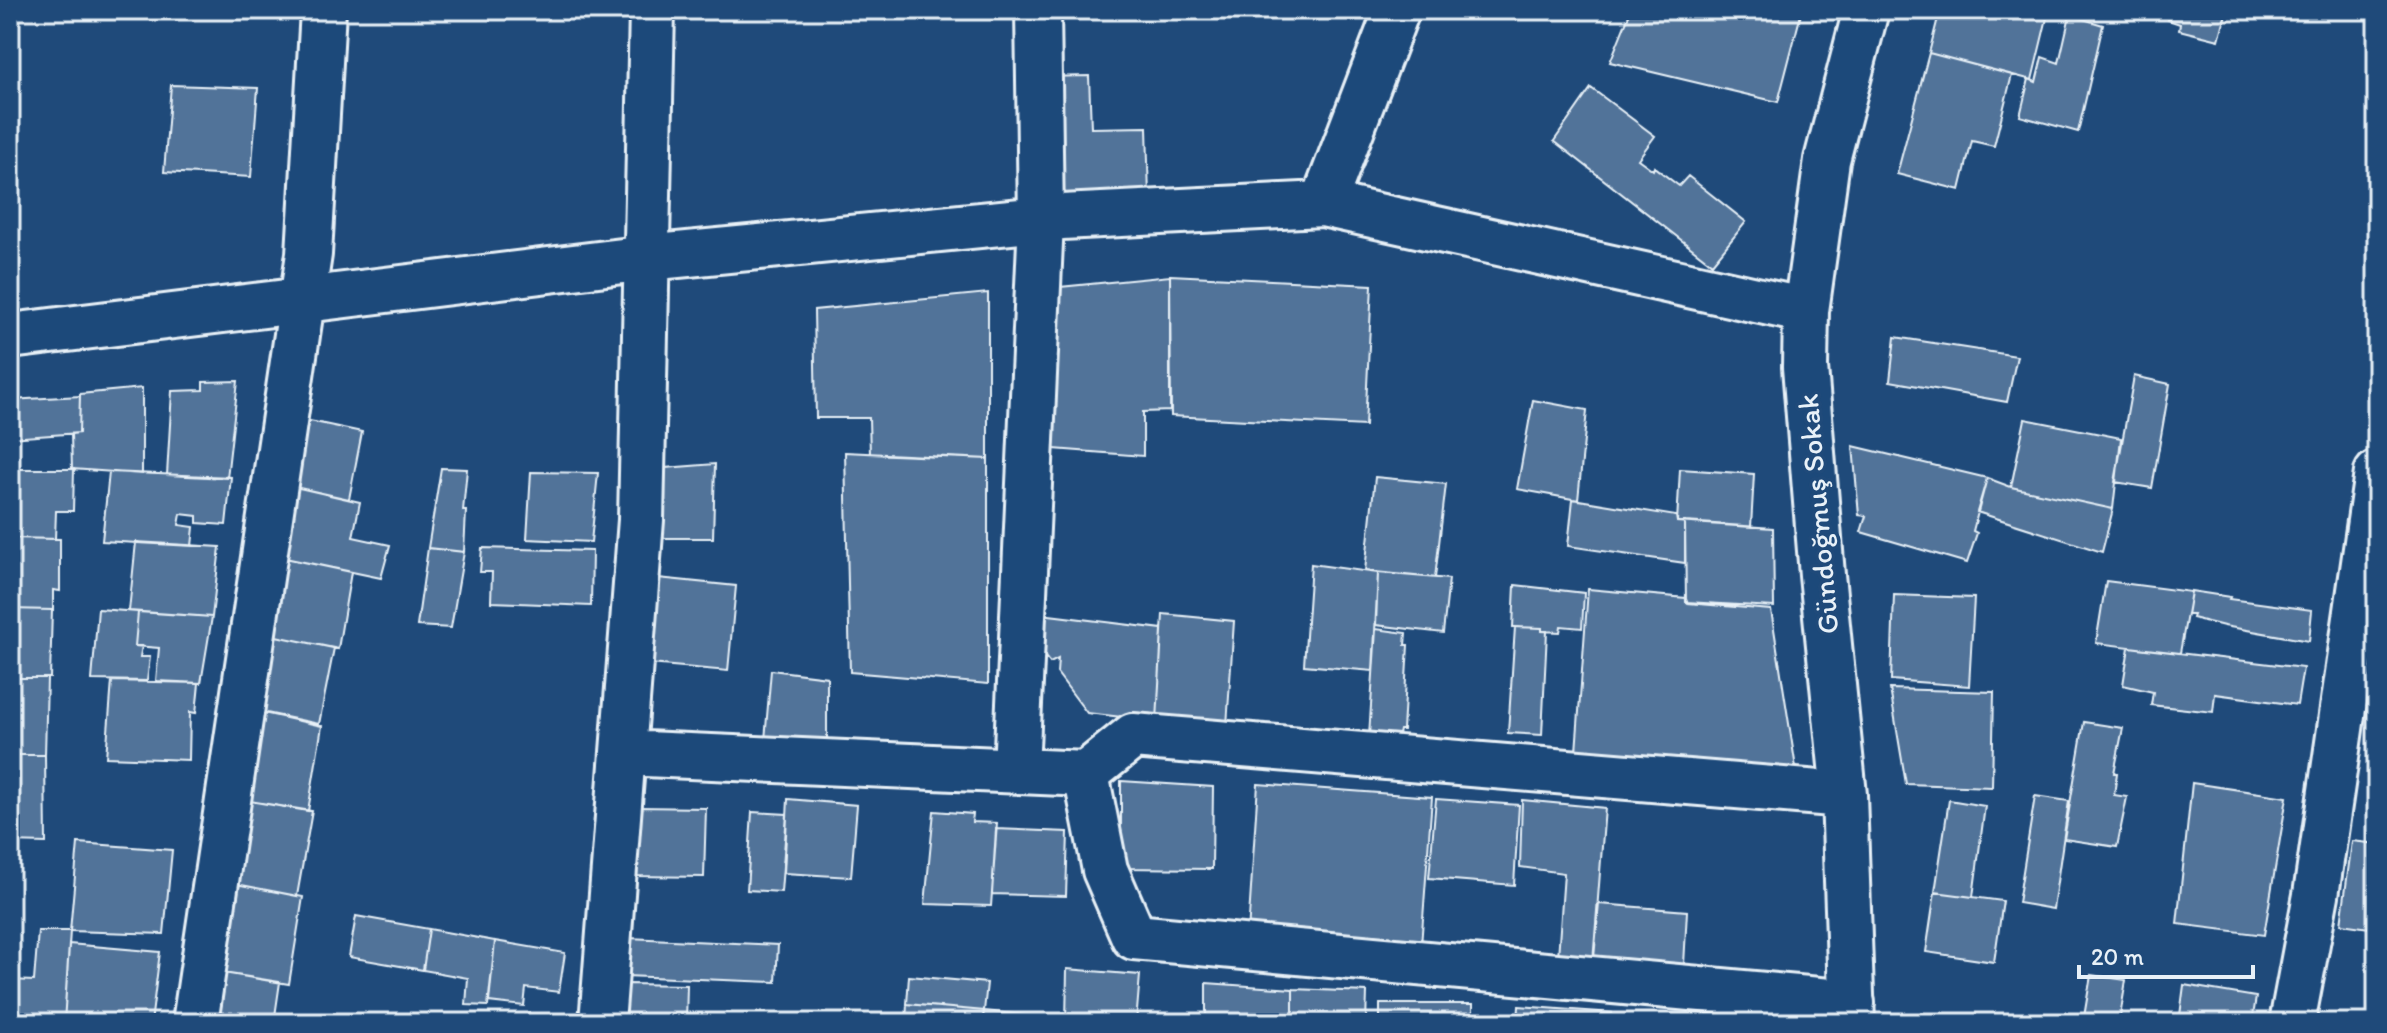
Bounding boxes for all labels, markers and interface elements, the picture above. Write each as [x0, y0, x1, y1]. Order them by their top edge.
street label: Gündoğmuş Sokak [1789, 392, 1846, 636]
scale bar [2079, 929, 2253, 979]
text: 20 m [2091, 942, 2144, 971]

